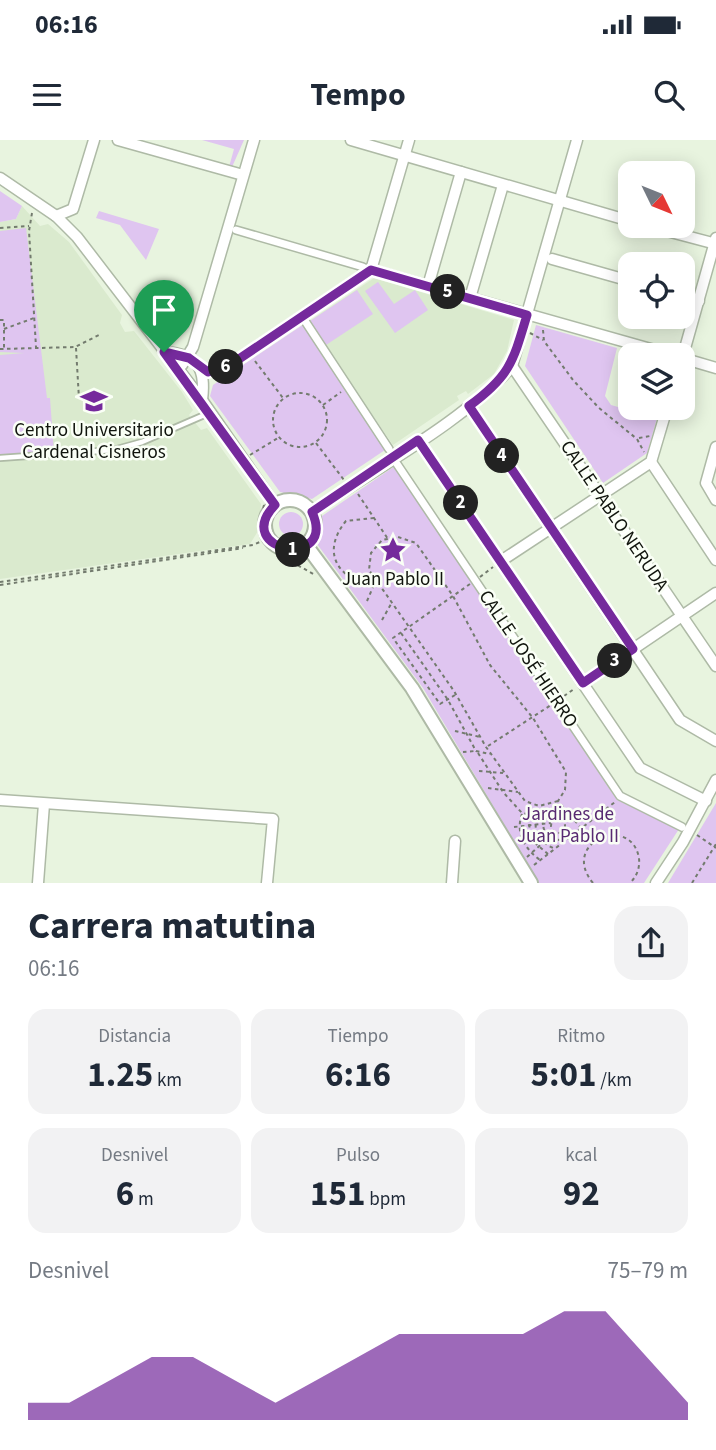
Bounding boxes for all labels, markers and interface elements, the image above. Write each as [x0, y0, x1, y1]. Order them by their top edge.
text: 06:16 [35, 6, 98, 43]
text: Tempo [310, 72, 406, 118]
icon: menu [28, 76, 66, 114]
icon: search [650, 76, 688, 114]
north arrow [618, 161, 695, 238]
map controls [618, 161, 695, 420]
button: locate [618, 252, 695, 329]
pin: 5 [430, 274, 466, 310]
text: 5 [442, 278, 453, 305]
pin [134, 280, 194, 352]
icon: arrive [145, 291, 183, 329]
button: layers [618, 343, 695, 420]
pin: 6 [208, 350, 244, 384]
text: 6 [220, 353, 231, 380]
school or university icon: Centro Universitario Cardenal Cisneros [79, 386, 109, 416]
place label: Centro Universitario Cardenal Cisneros [14, 417, 174, 466]
street label: CALLE PABLO NERUDA [553, 435, 675, 598]
pin: 4 [484, 438, 520, 474]
text: 4 [496, 442, 507, 469]
pin: 2 [444, 486, 478, 520]
text: 2 [455, 489, 466, 516]
pin: 1 [276, 532, 310, 568]
place icon: Juan Pablo II [378, 535, 408, 565]
text: 1 [287, 536, 298, 563]
place label: Juan Pablo II [342, 566, 444, 593]
street label: CALLE JOSÉ HIERRO [472, 585, 584, 733]
pin: 3 [598, 644, 632, 678]
text: 3 [609, 647, 620, 674]
park label: Jardines de Juan Pablo II [517, 801, 619, 850]
text: Carrera matutina [28, 899, 316, 953]
button: share [614, 906, 688, 980]
text: 06:16 [28, 952, 79, 985]
text: Distancia [98, 1023, 171, 1050]
text: Tiempo [328, 1023, 388, 1050]
text: Ritmo [557, 1023, 605, 1050]
text: 1.25 [87, 1050, 153, 1100]
text: 6:16 [325, 1050, 391, 1100]
text: 5:01 [531, 1050, 596, 1100]
text: km [153, 1067, 182, 1094]
text: /km [596, 1067, 632, 1094]
text: Desnivel [101, 1142, 168, 1169]
text: Pulso [336, 1142, 380, 1169]
text: kcal [565, 1142, 597, 1169]
text: 6 [116, 1169, 134, 1219]
text: 151 [310, 1169, 365, 1219]
text: 92 [563, 1169, 600, 1219]
text: m [134, 1186, 154, 1213]
text: bpm [365, 1186, 406, 1213]
text: Desnivel [28, 1254, 109, 1287]
text: 75–79 m [608, 1254, 688, 1287]

